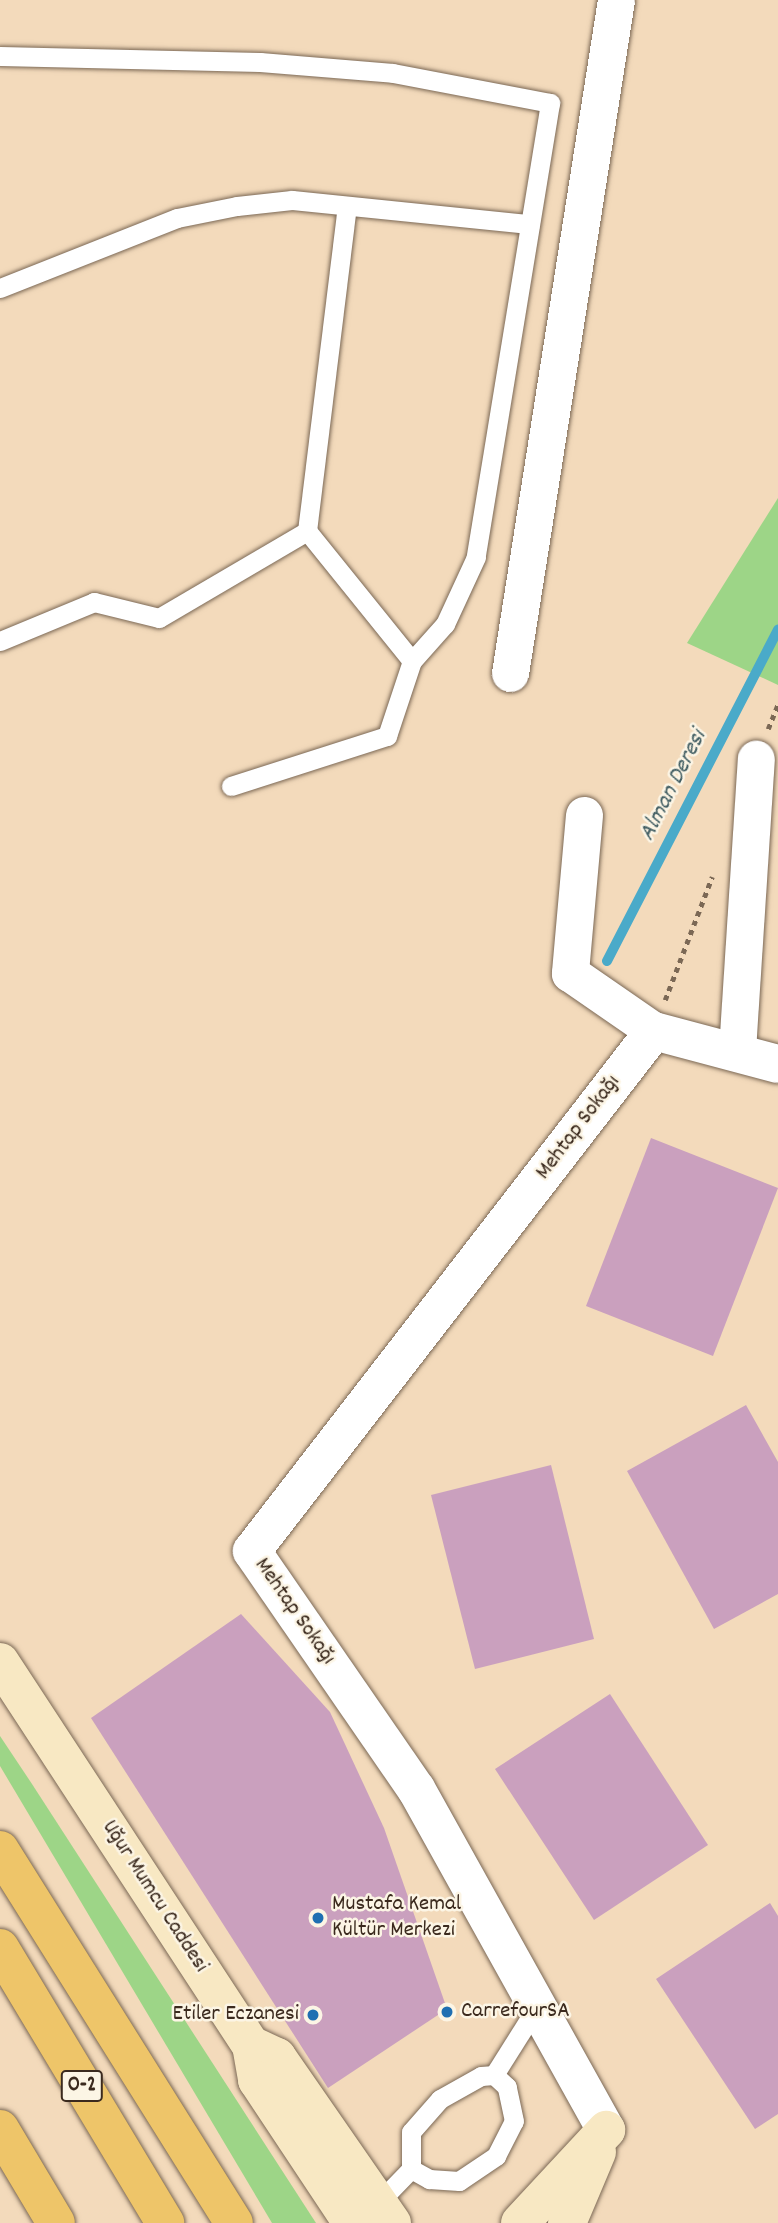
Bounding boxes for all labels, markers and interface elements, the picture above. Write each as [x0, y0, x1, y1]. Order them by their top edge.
water label: Alman Deresi [634, 726, 714, 846]
street label: Mehtap Sokağı [531, 1070, 627, 1186]
street label: Mehtap Sokağı [247, 1553, 341, 1671]
street label: Uğur Mumcu Caddesi [94, 1816, 214, 1978]
place label: Mustafa Kemal Kültür Merkezi [332, 1891, 461, 1945]
marker: Mustafa Kemal Kültür Merkezi [310, 1910, 326, 1926]
place label: CarrefourSA [461, 1998, 570, 2026]
place label: Etiler Eczanesi [173, 2001, 299, 2029]
marker: CarrefourSA [439, 2004, 455, 2020]
marker: Etiler Eczanesi [305, 2007, 321, 2023]
road number: O-2 [59, 2068, 105, 2104]

